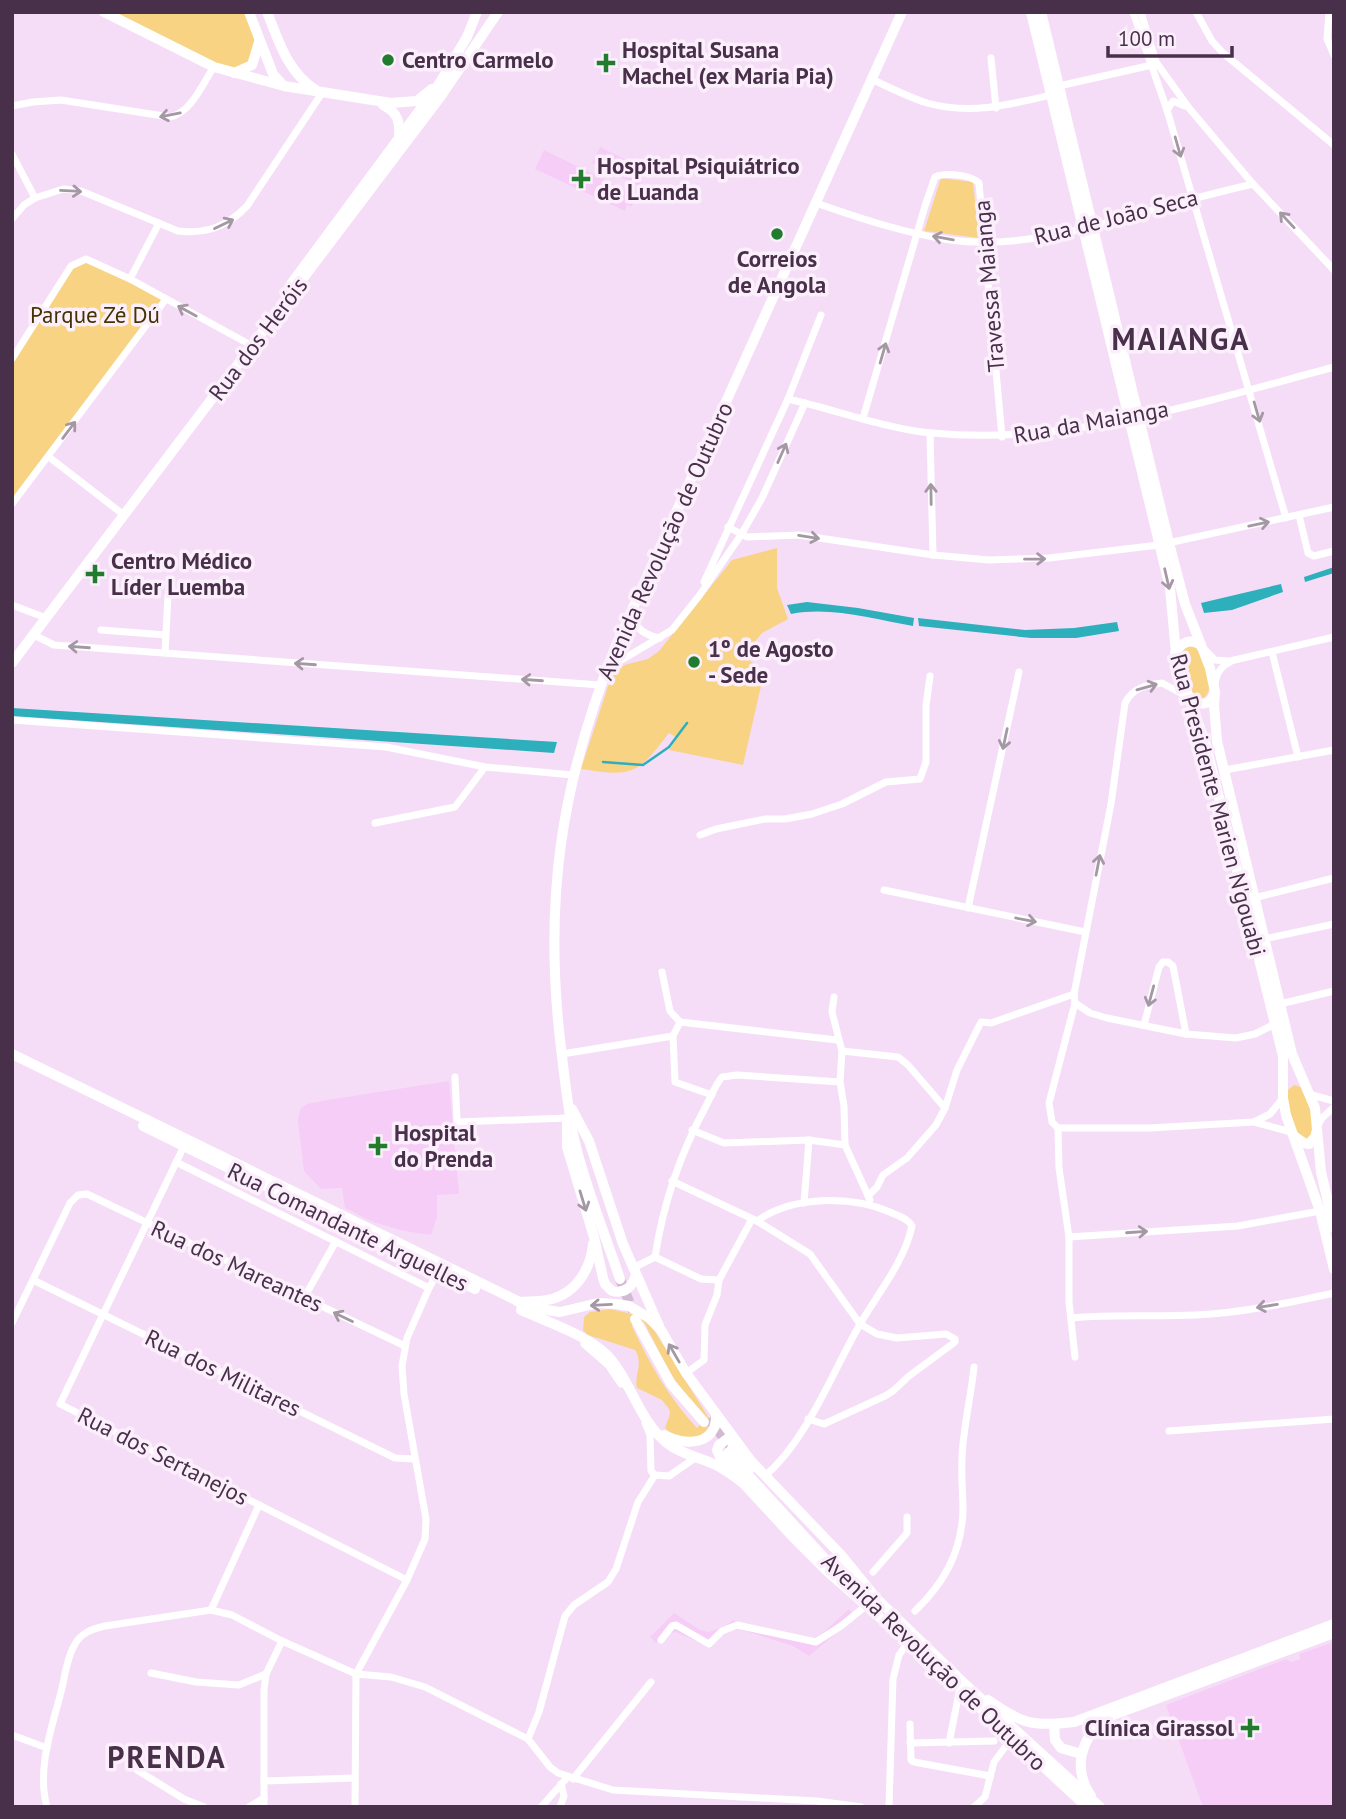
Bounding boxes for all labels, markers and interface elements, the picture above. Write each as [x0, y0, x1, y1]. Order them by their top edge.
scale bar [1108, 14, 1232, 58]
text: 100 m [1118, 25, 1175, 52]
place label: Hospital Susana Machel (ex Maria Pia) [622, 35, 834, 90]
place label: Centro Carmelo [402, 45, 554, 74]
marker: Centro Carmelo [380, 52, 396, 68]
marker: Hospital Susana Machel (ex Maria Pia) [596, 53, 616, 73]
one-way arrow [159, 108, 182, 122]
one-way arrow [1172, 135, 1185, 157]
place label: Hospital Psiquiátrico de Luanda [597, 151, 800, 206]
marker: Hospital Psiquiátrico de Luanda [571, 169, 591, 189]
street label: Rua de João Seca [1031, 182, 1201, 251]
one-way arrow [59, 185, 82, 198]
street label: Travessa Maianga [967, 199, 1010, 373]
one-way arrow [1279, 212, 1296, 229]
one-way arrow [213, 216, 234, 230]
marker: Correios de Angola [769, 226, 785, 242]
one-way arrow [932, 231, 955, 244]
place label: Correios de Angola [728, 244, 826, 299]
street label: Rua dos Heróis [202, 271, 313, 406]
park label: Parque Zé Dú [30, 300, 160, 329]
one-way arrow [177, 304, 198, 317]
district label: MAIANGA [1112, 319, 1250, 358]
one-way arrow [877, 342, 890, 364]
street label: Rua da Maianga [1011, 394, 1171, 449]
street label: Avenida Revolução de Outubro [590, 397, 739, 684]
one-way arrow [1251, 400, 1264, 422]
one-way arrow [61, 421, 76, 440]
one-way arrow [776, 443, 789, 464]
one-way arrow [925, 483, 938, 506]
one-way arrow [1247, 516, 1270, 530]
one-way arrow [797, 531, 820, 544]
place label: Centro Médico Líder Luemba [111, 546, 252, 601]
one-way arrow [1023, 552, 1046, 565]
marker: Centro Médico Líder Luemba [85, 564, 105, 584]
one-way arrow [1161, 567, 1175, 590]
place label: 1º de Agosto - Sede [708, 634, 834, 689]
one-way arrow [68, 640, 90, 653]
street label: Rua Presidente Marien N'gouabi [1164, 650, 1273, 959]
marker: 1º de Agosto - Sede [686, 654, 702, 670]
one-way arrow [295, 657, 317, 670]
one-way arrow [522, 673, 544, 686]
one-way arrow [1136, 679, 1158, 692]
one-way arrow [997, 727, 1011, 750]
one-way arrow [1092, 854, 1106, 877]
one-way arrow [1014, 914, 1037, 927]
one-way arrow [1144, 984, 1157, 1006]
place label: Hospital do Prenda [394, 1118, 493, 1173]
marker: Hospital do Prenda [368, 1136, 388, 1156]
street label: Rua Comandante Arguelles [223, 1156, 473, 1297]
one-way arrow [578, 1190, 591, 1212]
street label: Rua dos Mareantes [147, 1213, 328, 1318]
one-way arrow [1125, 1225, 1148, 1238]
one-way arrow [590, 1299, 613, 1312]
one-way arrow [1256, 1300, 1279, 1313]
one-way arrow [333, 1309, 354, 1323]
street label: Rua dos Militares [141, 1322, 306, 1423]
one-way arrow [667, 1343, 681, 1363]
street label: Rua dos Sertanejos [73, 1400, 254, 1511]
street label: Avenida Revolução de Outubro [816, 1547, 1053, 1777]
place label: Clínica Girassol [1084, 1713, 1234, 1742]
marker: Clínica Girassol [1240, 1718, 1260, 1738]
district label: PRENDA [107, 1737, 227, 1776]

